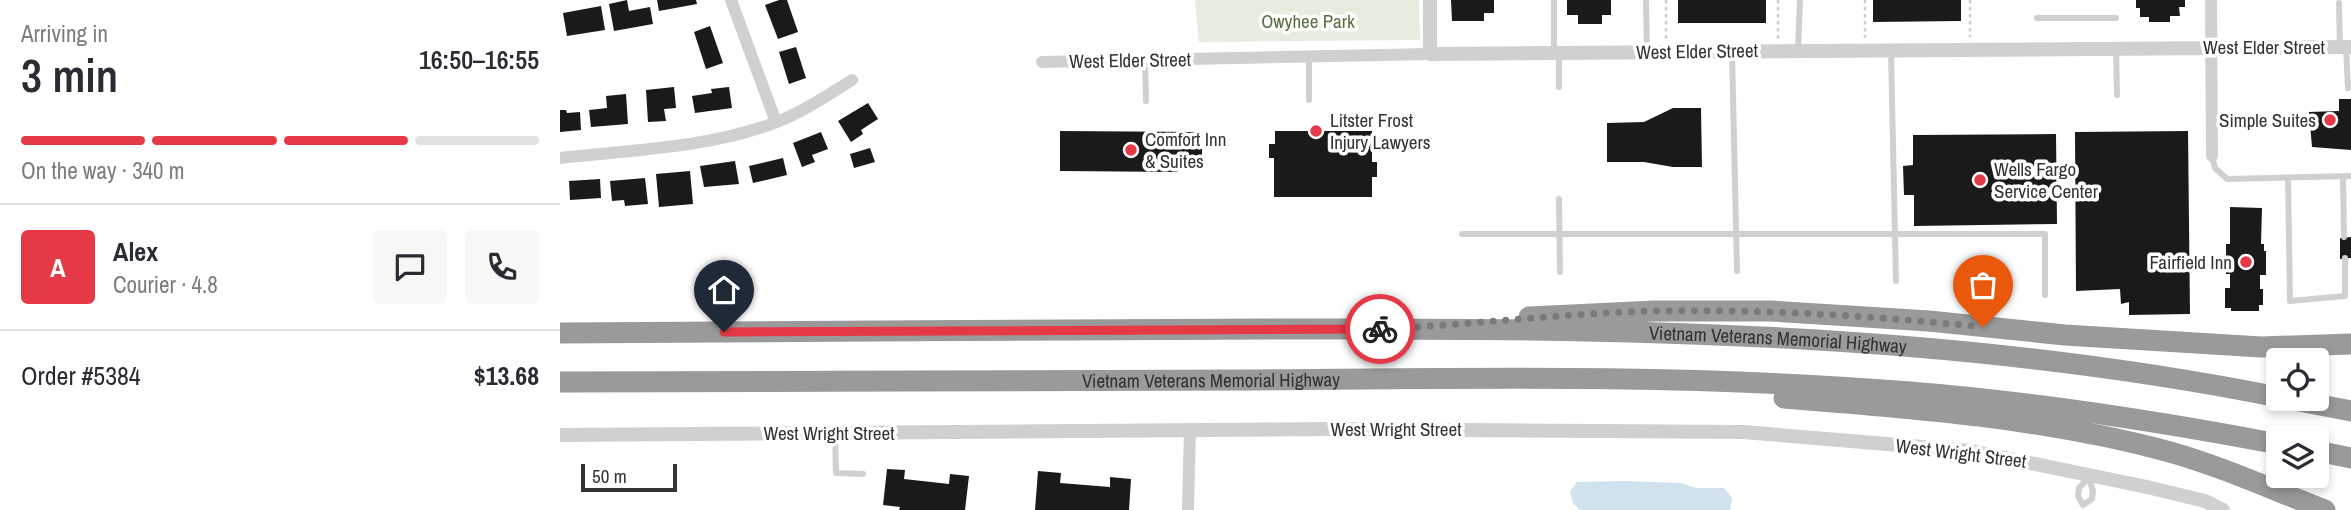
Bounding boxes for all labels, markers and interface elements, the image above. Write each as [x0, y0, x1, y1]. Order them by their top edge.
park label: Owyhee Park [1261, 8, 1355, 34]
text: Arriving in [21, 18, 108, 49]
street label: West Elder Street [2203, 34, 2326, 60]
street label: West Elder Street [1636, 37, 1759, 65]
text: 16:50–16:55 [419, 42, 539, 77]
text: 3 min [21, 44, 118, 106]
street label: West Elder Street [1069, 46, 1192, 74]
place label: Litster Frost Injury Lawyers [1330, 107, 1431, 155]
place label: Simple Suites [2219, 107, 2316, 133]
marker: Simple Suites [2322, 112, 2338, 128]
marker: Litster Frost Injury Lawyers [1308, 123, 1324, 139]
place label: Comfort Inn & Suites [1145, 126, 1226, 174]
marker: Comfort Inn & Suites [1123, 142, 1139, 158]
text: On the way · 340 m [21, 155, 185, 186]
place label: Wells Fargo Service Center [1994, 156, 2099, 204]
marker: Wells Fargo Service Center [1972, 172, 1988, 188]
button: chat [373, 230, 447, 304]
button: phone [465, 230, 539, 304]
text: Alex [113, 234, 158, 269]
place label: Fairfield Inn [2150, 249, 2232, 275]
text: A [50, 250, 66, 285]
marker: Fairfield Inn [2238, 254, 2254, 270]
pin [1953, 255, 2013, 327]
pin [694, 260, 754, 332]
icon: bag [1964, 266, 2002, 304]
text: Courier · 4.8 [113, 269, 218, 300]
icon: home [705, 271, 743, 309]
courier [1345, 294, 1415, 364]
icon: bike [1361, 310, 1399, 348]
street label: Vietnam Veterans Memorial Highway [1649, 319, 1908, 359]
map controls [2266, 348, 2329, 488]
button: locate [2266, 348, 2329, 411]
text: Order #5384 [21, 358, 141, 393]
text: $13.68 [474, 358, 539, 393]
street label: Vietnam Veterans Memorial Highway [1082, 366, 1340, 394]
street label: West Wright Street [1330, 416, 1462, 442]
street label: West Wright Street [763, 420, 895, 446]
button: layers [2266, 425, 2329, 488]
street label: West Wright Street [1894, 432, 2028, 474]
scale bar [581, 461, 677, 493]
text: 50 m [592, 463, 627, 489]

